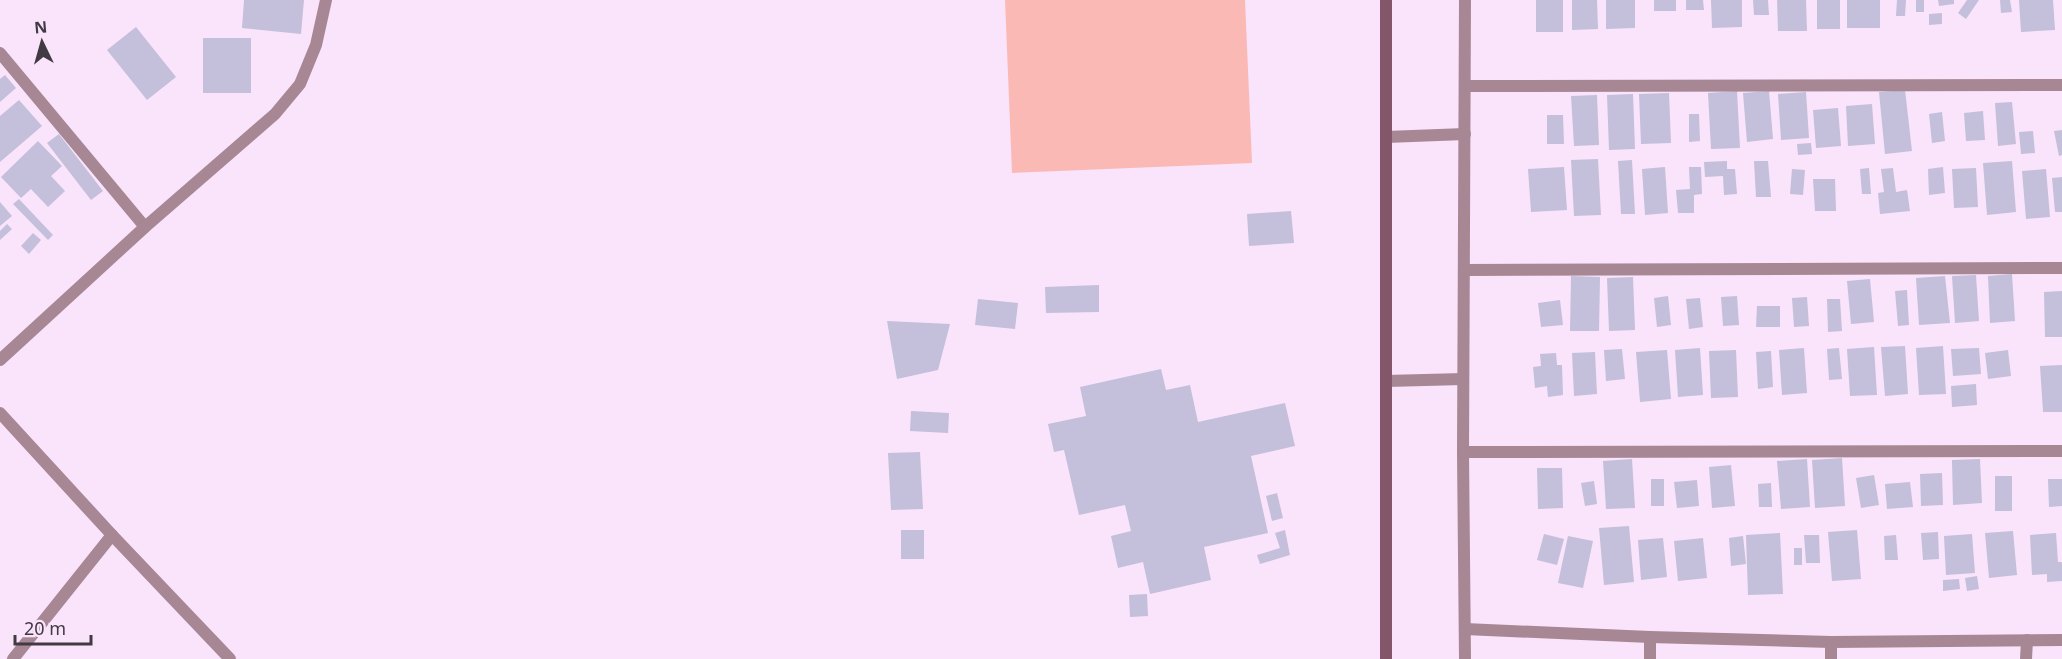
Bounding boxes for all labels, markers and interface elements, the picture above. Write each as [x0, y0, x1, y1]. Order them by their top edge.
north arrow [12, 12, 72, 72]
text: N [33, 16, 48, 39]
scale bar [15, 608, 92, 646]
text: 20 m [24, 616, 66, 640]

